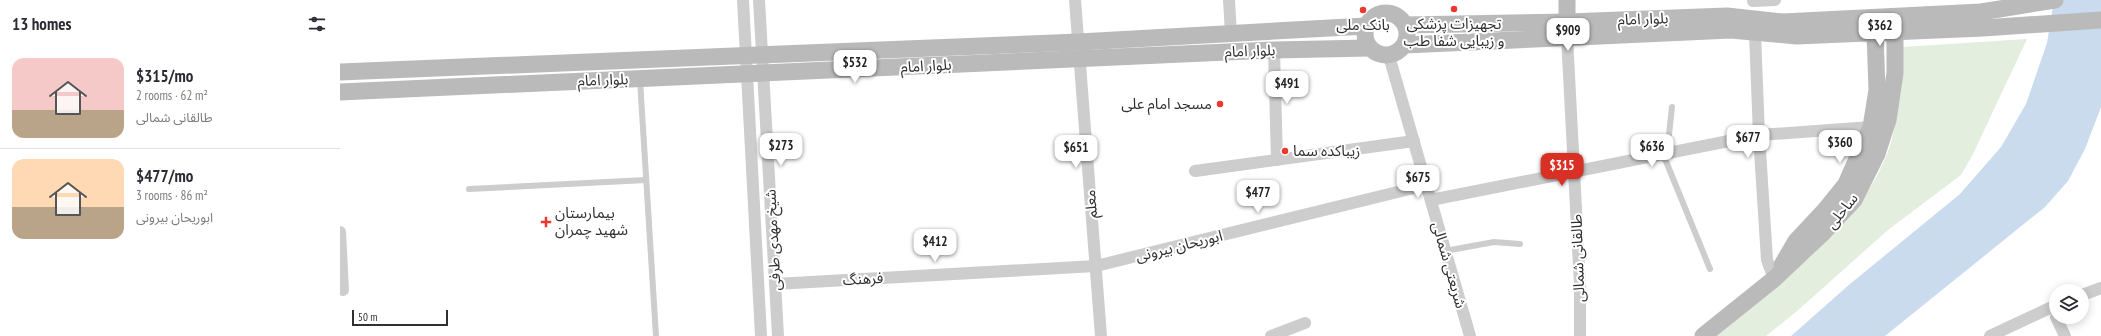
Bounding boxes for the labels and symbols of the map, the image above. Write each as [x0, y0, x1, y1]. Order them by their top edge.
marker: تجهیزات پزشکی و زیبایی شفا طب [1449, 4, 1459, 14]
marker: بانک ملی [1358, 5, 1368, 15]
street label: بلوار امام [1617, 8, 1669, 31]
pin: $362 [1856, 13, 1904, 47]
place label: تجهیزات پزشکی و زیبایی شفا طب [1404, 14, 1504, 50]
place label: بانک ملی [1336, 15, 1390, 34]
pin: $909 [1544, 18, 1592, 52]
street label: بلوار امام [1224, 40, 1276, 63]
pin: $532 [831, 50, 879, 84]
street label: بلوار امام [900, 55, 952, 78]
street label: بلوار امام [577, 69, 629, 92]
pin: $491 [1263, 71, 1311, 105]
place label: مسجد امام علی [1121, 94, 1212, 115]
marker: مسجد امام علی [1215, 99, 1225, 109]
pin: $677 [1724, 125, 1772, 159]
pin: $360 [1816, 130, 1864, 164]
pin: $273 [757, 133, 805, 167]
pin: $636 [1628, 134, 1676, 168]
pin: $651 [1052, 135, 1100, 169]
place label: زیباکده سما [1293, 141, 1360, 160]
marker: زیباکده سما [1280, 146, 1290, 156]
pin: $315 [1538, 153, 1586, 187]
pin: $675 [1394, 165, 1442, 199]
pin: $477 [1234, 180, 1282, 214]
street label: شیخ مهدی طرفی [760, 188, 788, 291]
street label: معلم [1080, 189, 1103, 219]
street label: ساحلی [1821, 189, 1862, 232]
place label: بیمارستان شهید چمران [555, 203, 628, 240]
street label: طالقانی شمالی [1566, 214, 1589, 302]
marker: بیمارستان شهید چمران [540, 216, 552, 228]
street label: شریعتی شمالی [1428, 219, 1471, 311]
street label: ابوریحان بیرونی [1133, 226, 1224, 265]
pin: $412 [911, 229, 959, 263]
street label: فرهنگ [842, 268, 884, 289]
scale bar [352, 308, 448, 327]

